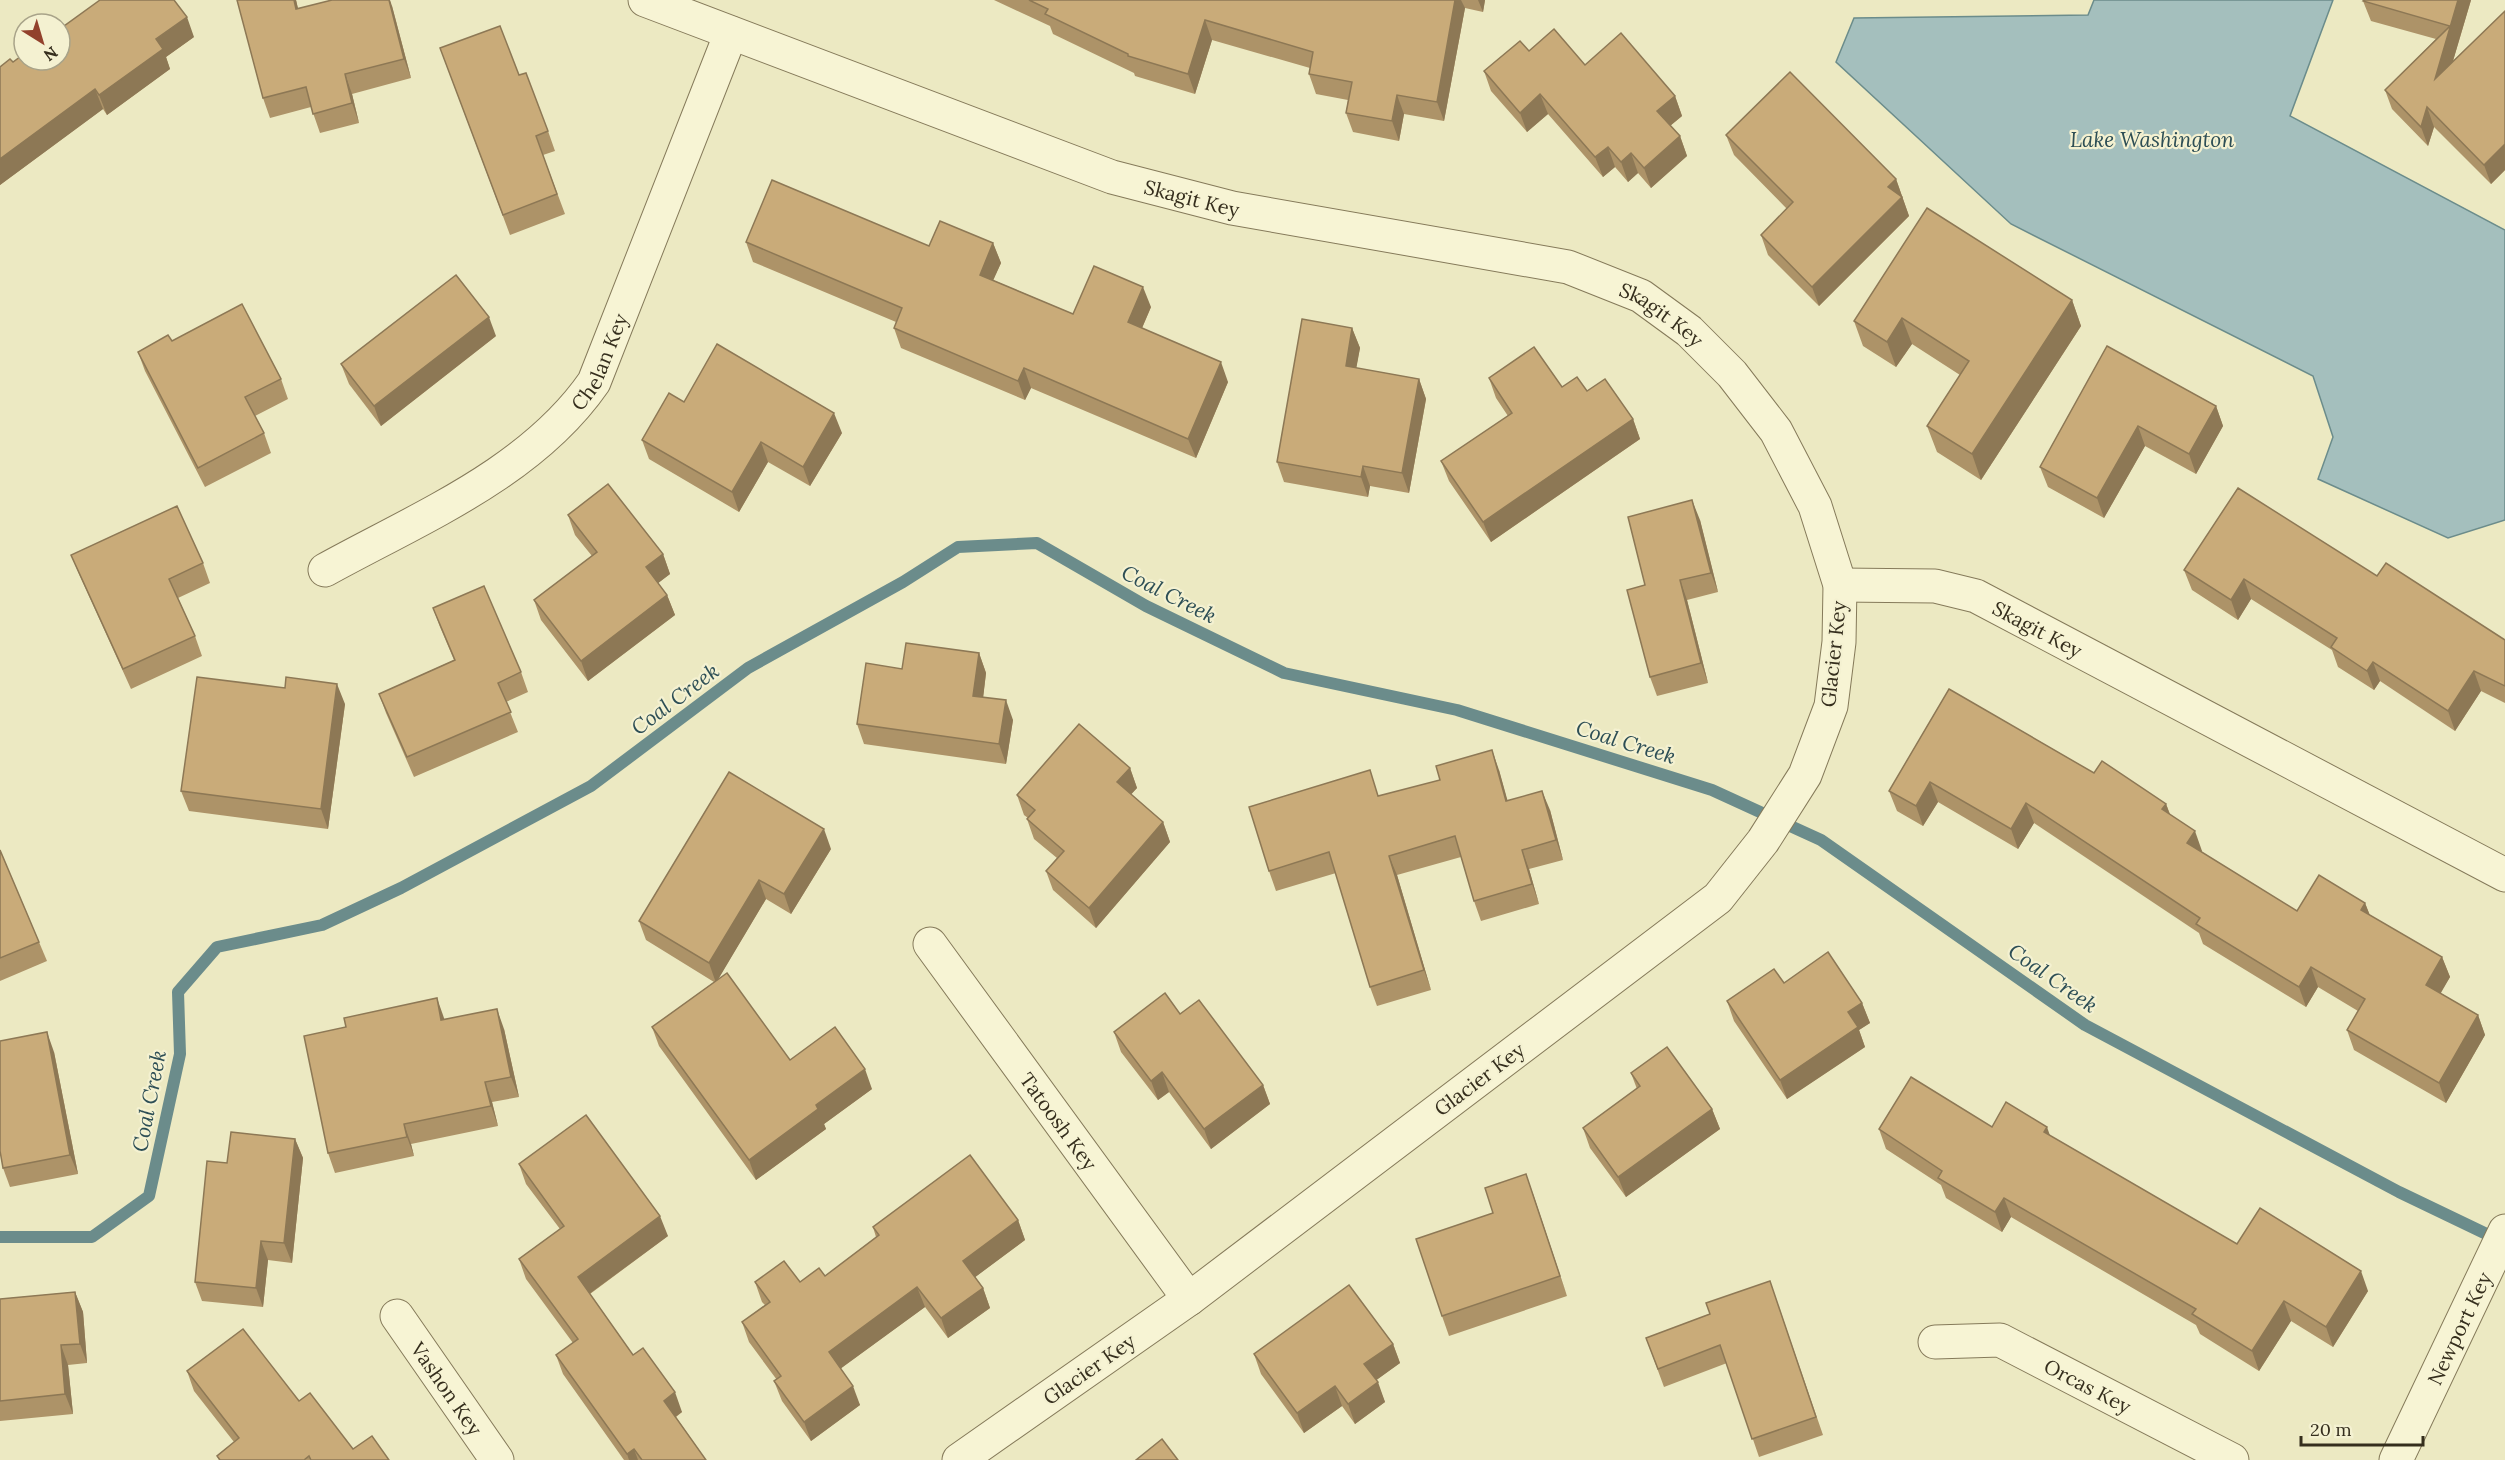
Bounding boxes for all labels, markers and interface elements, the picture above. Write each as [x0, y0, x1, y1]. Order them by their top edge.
north arrow [12, 12, 72, 72]
text: N [40, 42, 62, 66]
water label: Lake Washington [2070, 126, 2234, 153]
street label: Skagit Key [1142, 173, 1242, 222]
street label: Skagit Key [1616, 276, 1710, 352]
street label: Chelan Key [565, 309, 632, 415]
water label: Coal Creek [1117, 559, 1221, 629]
street label: Skagit Key [1989, 595, 2087, 663]
street label: Glacier Key [1815, 599, 1851, 708]
water label: Coal Creek [626, 657, 724, 741]
water label: Coal Creek [1573, 714, 1679, 770]
water label: Coal Creek [2003, 937, 2103, 1019]
street label: Glacier Key [1429, 1037, 1529, 1121]
water label: Coal Creek [126, 1048, 172, 1154]
street label: Tatoosh Key [1015, 1067, 1103, 1175]
street label: Newport Key [2421, 1267, 2496, 1389]
street label: Glacier Key [1038, 1328, 1140, 1410]
street label: Vashon Key [406, 1336, 489, 1440]
street label: Orcas Key [2040, 1353, 2136, 1418]
scale bar [2301, 1409, 2422, 1447]
text: 20 m [2310, 1418, 2352, 1441]

